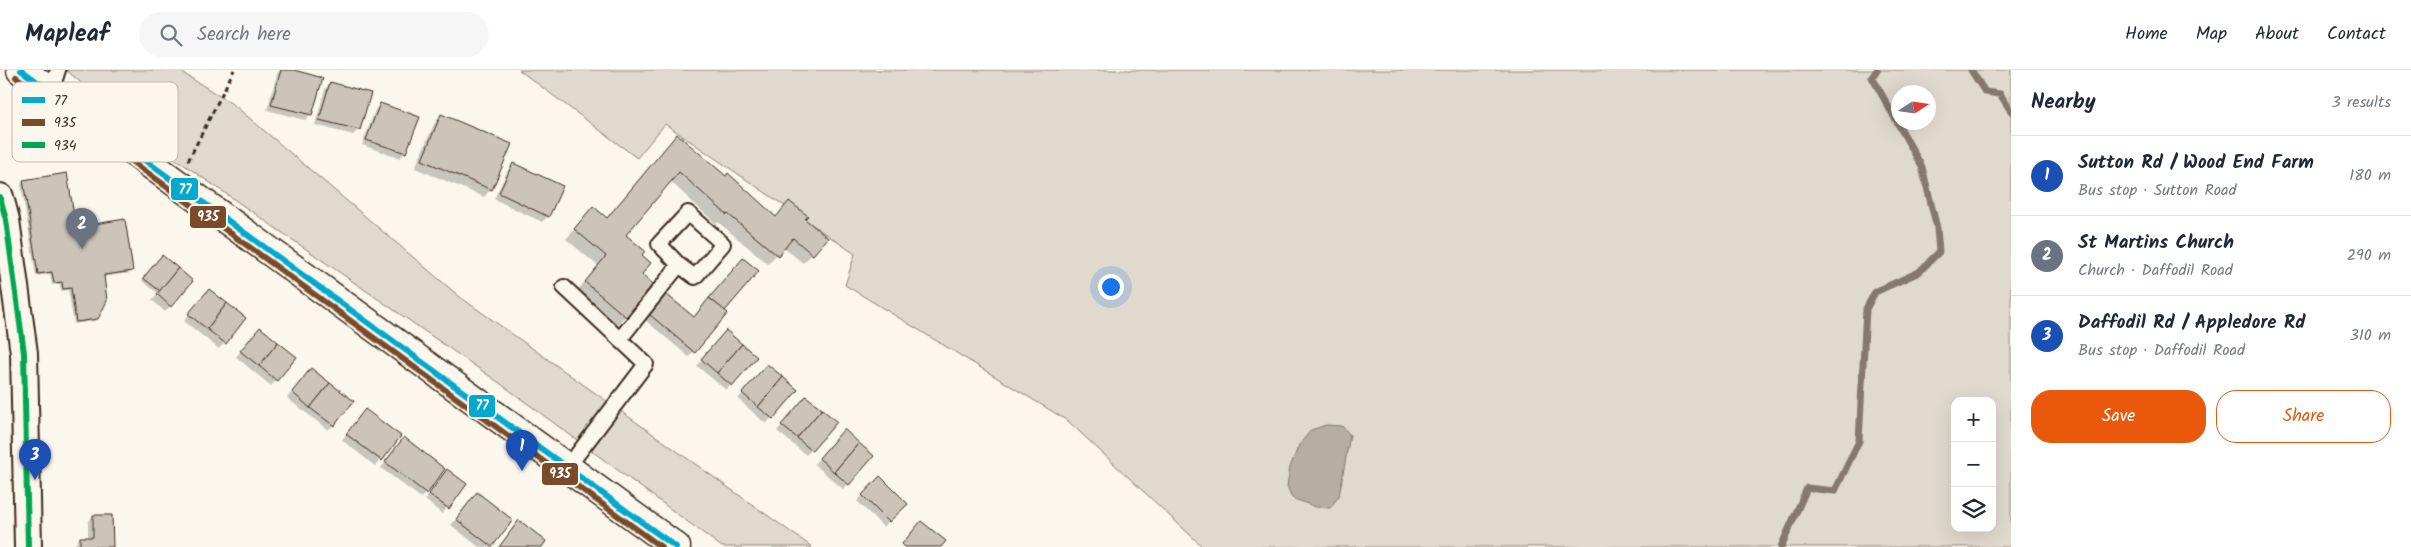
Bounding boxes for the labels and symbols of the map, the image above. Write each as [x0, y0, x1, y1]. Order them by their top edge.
legend [12, 82, 178, 162]
north arrow [1891, 85, 1936, 130]
text: 77 [54, 90, 67, 112]
text: 935 [54, 112, 78, 134]
text: 934 [54, 135, 77, 157]
line badge: 77 [170, 177, 199, 201]
text: 77 [178, 179, 192, 201]
line badge: 935 [189, 205, 227, 229]
text: 935 [197, 206, 221, 228]
pin: 2 [66, 208, 98, 249]
your location [1098, 274, 1124, 300]
line badge: 77 [468, 394, 496, 418]
text: 77 [475, 395, 489, 417]
pin: 1 [506, 430, 538, 471]
pin: 3 [19, 439, 51, 480]
line badge: 935 [541, 462, 579, 486]
text: 935 [549, 463, 573, 485]

